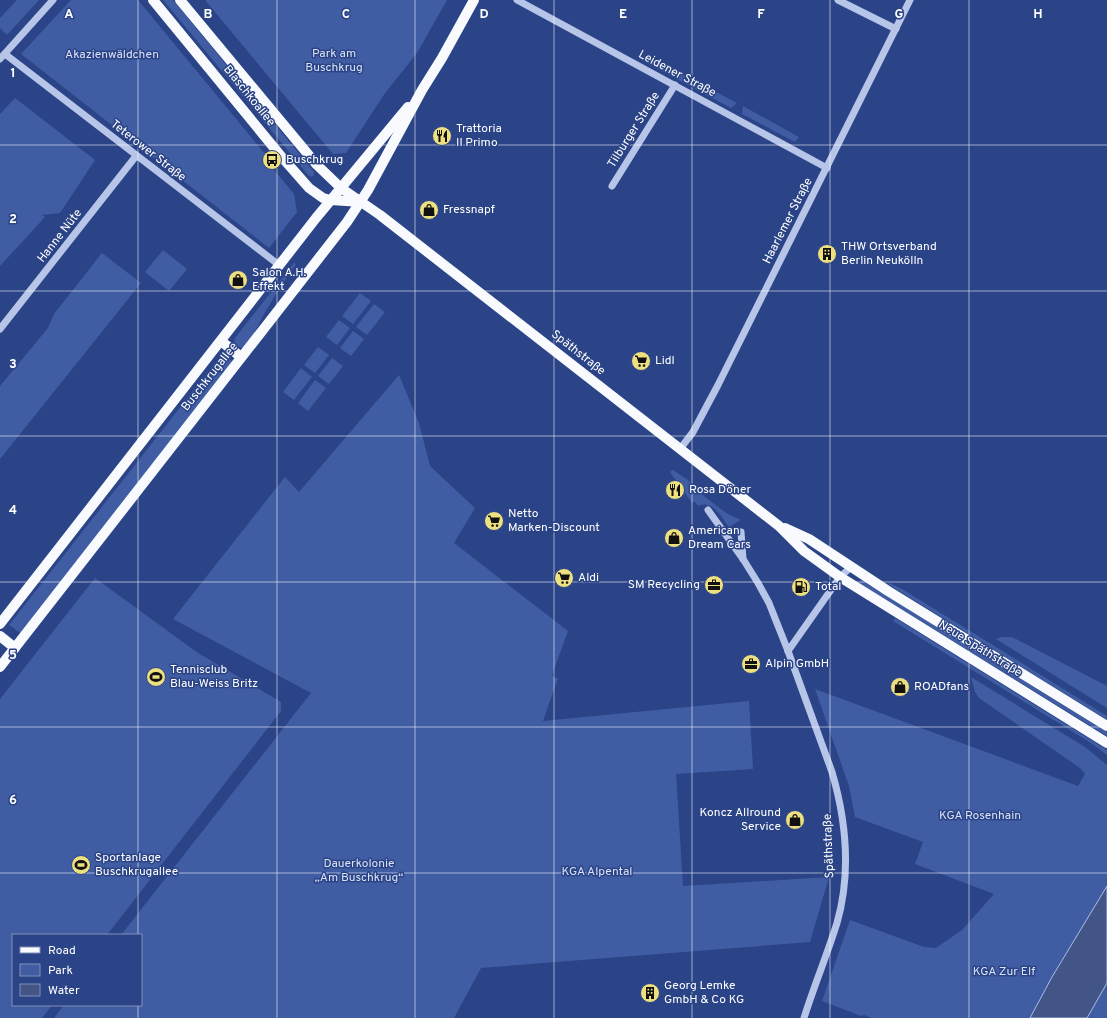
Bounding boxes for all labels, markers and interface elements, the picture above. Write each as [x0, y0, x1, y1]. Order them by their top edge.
text: A [64, 7, 74, 23]
text: B [204, 7, 213, 23]
text: C [342, 7, 350, 23]
text: D [479, 7, 489, 23]
text: E [619, 7, 627, 23]
text: F [757, 7, 765, 23]
text: G [895, 7, 904, 23]
text: H [1033, 7, 1043, 23]
park label: Park am Buschkrug [305, 46, 363, 76]
park label: Akazienwäldchen [65, 47, 159, 63]
street label: Leidener Straße [636, 47, 718, 101]
street label: Blaschkoallee [219, 62, 279, 130]
text: 1 [10, 66, 16, 82]
street label: Tilburger Straße [604, 89, 664, 171]
street label: Teterower Straße [107, 116, 189, 186]
place label: Trattoria Il Primo [456, 121, 502, 151]
restaurant icon: Trattoria Il Primo [431, 125, 453, 147]
bus stop icon: Buschkrug [261, 149, 283, 171]
place label: Buschkrug [286, 152, 343, 168]
street label: Haarlemer Straße [759, 175, 817, 267]
shop icon: Fressnapf [418, 199, 440, 221]
place label: Fressnapf [443, 202, 495, 218]
street label: Hanne Nüte [34, 206, 86, 266]
text: 2 [9, 212, 17, 228]
place label: THW Ortsverband Berlin Neukölln [841, 239, 937, 269]
building icon: THW Ortsverband Berlin Neukölln [816, 243, 838, 265]
place label: Salon A.H. Effekt [252, 265, 307, 295]
shop icon: Salon A.H. Effekt [227, 269, 249, 291]
street label: Späthstraße [548, 327, 608, 379]
street label: Buschkrugallee [178, 339, 242, 415]
supermarket icon: Lidl [630, 350, 652, 372]
place label: Lidl [655, 353, 675, 369]
text: 3 [9, 357, 17, 373]
restaurant icon: Rosa Döner [664, 479, 686, 501]
place label: Rosa Döner [689, 482, 751, 498]
text: 4 [9, 503, 17, 519]
place label: Netto Marken-Discount [508, 506, 600, 536]
supermarket icon: Netto Marken-Discount [483, 510, 505, 532]
place label: American Dream Cars [688, 523, 751, 553]
shop icon: American Dream Cars [663, 527, 685, 549]
supermarket icon: Aldi [553, 567, 575, 589]
place label: Aldi [578, 570, 599, 586]
office icon: SM Recycling [703, 574, 725, 596]
fuel station icon: Total [790, 576, 812, 598]
place label: SM Recycling [628, 577, 700, 593]
place label: Total [815, 579, 841, 595]
street label: Neue Späthstraße [935, 617, 1025, 681]
text: 5 [9, 648, 17, 664]
office icon: Alpin GmbH [740, 653, 762, 675]
place label: Alpin GmbH [765, 656, 829, 672]
place label: Tennisclub Blau-Weiss Britz [170, 662, 258, 692]
sports icon: Tennisclub Blau-Weiss Britz [145, 666, 167, 688]
shop icon: ROADfans [889, 676, 911, 698]
place label: ROADfans [914, 679, 969, 695]
text: 6 [9, 793, 17, 809]
place label: Koncz Allround Service [700, 805, 781, 835]
park label: KGA Rosenhain [939, 808, 1021, 824]
shop icon: Koncz Allround Service [784, 809, 806, 831]
street label: Späthstraße [820, 813, 838, 879]
place label: Sportanlage Buschkrugallee [95, 850, 178, 880]
sports icon: Sportanlage Buschkrugallee [70, 854, 92, 876]
park label: Dauerkolonie „Am Buschkrug“ [315, 856, 403, 886]
park label: KGA Alpental [562, 864, 632, 880]
legend [12, 934, 142, 1006]
text: Road [48, 943, 76, 959]
text: Park [48, 963, 73, 979]
park label: KGA Zur Elf [973, 964, 1035, 980]
place label: Georg Lemke GmbH & Co KG [664, 978, 744, 1008]
building icon: Georg Lemke GmbH & Co KG [639, 982, 661, 1004]
text: Water [48, 983, 80, 999]

